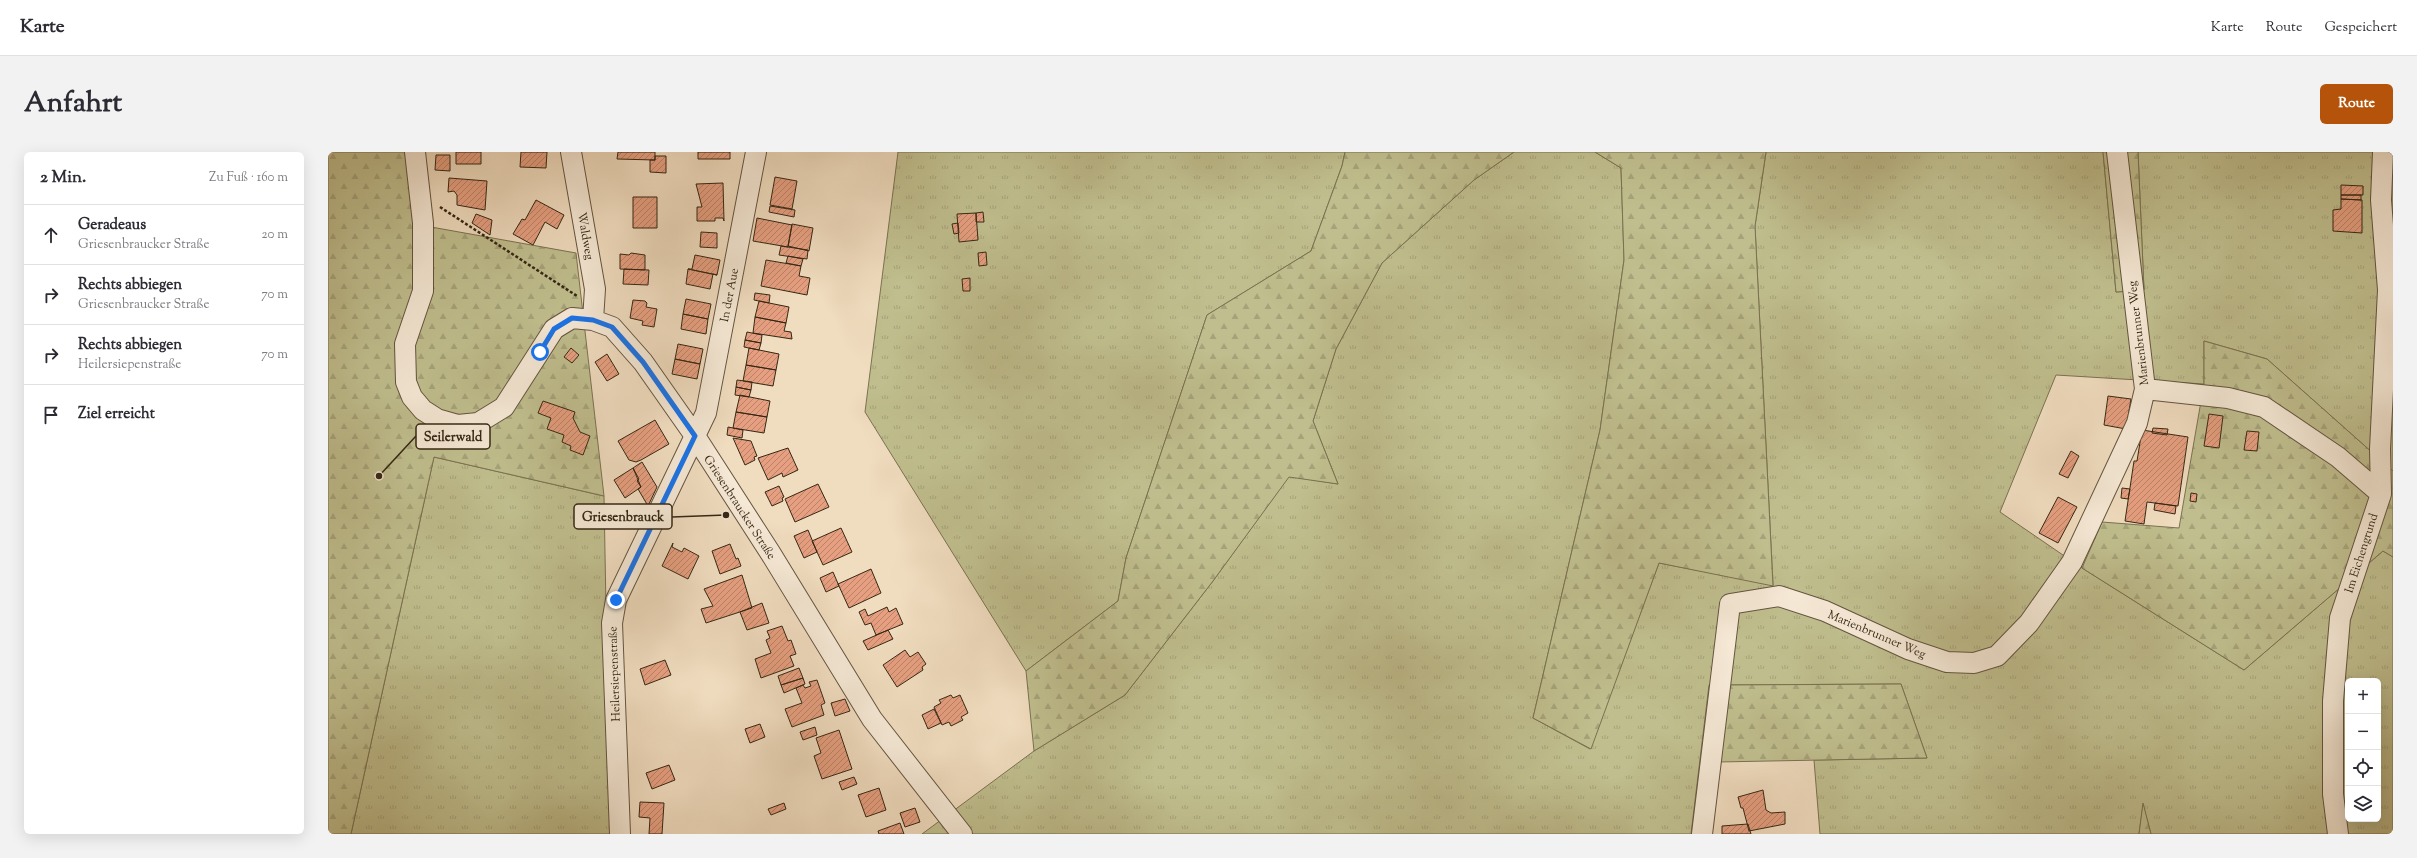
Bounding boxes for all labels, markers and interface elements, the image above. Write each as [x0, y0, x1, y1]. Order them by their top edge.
text: Karte [20, 14, 65, 41]
text: Karte [2211, 18, 2244, 38]
text: Route [2266, 18, 2302, 38]
text: Gespeichert [2324, 18, 2397, 38]
text: Anfahrt [24, 84, 122, 124]
button: Route [2320, 84, 2393, 124]
text: 2 Min. [40, 166, 86, 190]
text: Zu Fuß · 160 m [209, 169, 288, 187]
street label: Waldweg [572, 211, 598, 262]
text: Geradeaus [78, 215, 146, 236]
icon: ahead [40, 224, 62, 246]
text: 20 m [262, 226, 288, 244]
text: Griesenbraucker Straße [78, 236, 210, 254]
street label: In der Aue [716, 266, 744, 324]
text: Rechts abbiegen [78, 275, 182, 296]
street label: Marienbrunner Weg [2124, 279, 2154, 386]
icon: right [40, 284, 62, 306]
text: 70 m [261, 286, 288, 304]
text: Griesenbraucker Straße [78, 296, 210, 314]
text: Rechts abbiegen [78, 335, 182, 356]
route start [531, 343, 549, 361]
icon: right [40, 344, 62, 366]
text: 70 m [261, 346, 288, 364]
text: Heilersiepenstraße [78, 356, 181, 374]
icon: arrive [40, 404, 62, 426]
text: Ziel erreicht [78, 404, 155, 425]
callout: Seilerwald [416, 424, 490, 449]
text: Seilerwald [424, 429, 483, 447]
street label: Griesenbraucker Straße [699, 452, 780, 564]
callout: Griesenbrauck [574, 504, 672, 529]
text: Griesenbrauck [582, 509, 665, 527]
street label: Im Eichengrund [2341, 511, 2383, 596]
route end [607, 591, 625, 609]
street label: Marienbrunner Weg [1825, 606, 1929, 664]
street label: Heilersiepenstraße [604, 626, 626, 722]
map controls [2345, 678, 2381, 822]
button: + [2345, 678, 2381, 714]
button: − [2345, 714, 2381, 750]
button: locate [2345, 750, 2381, 786]
button: layers [2345, 786, 2381, 822]

